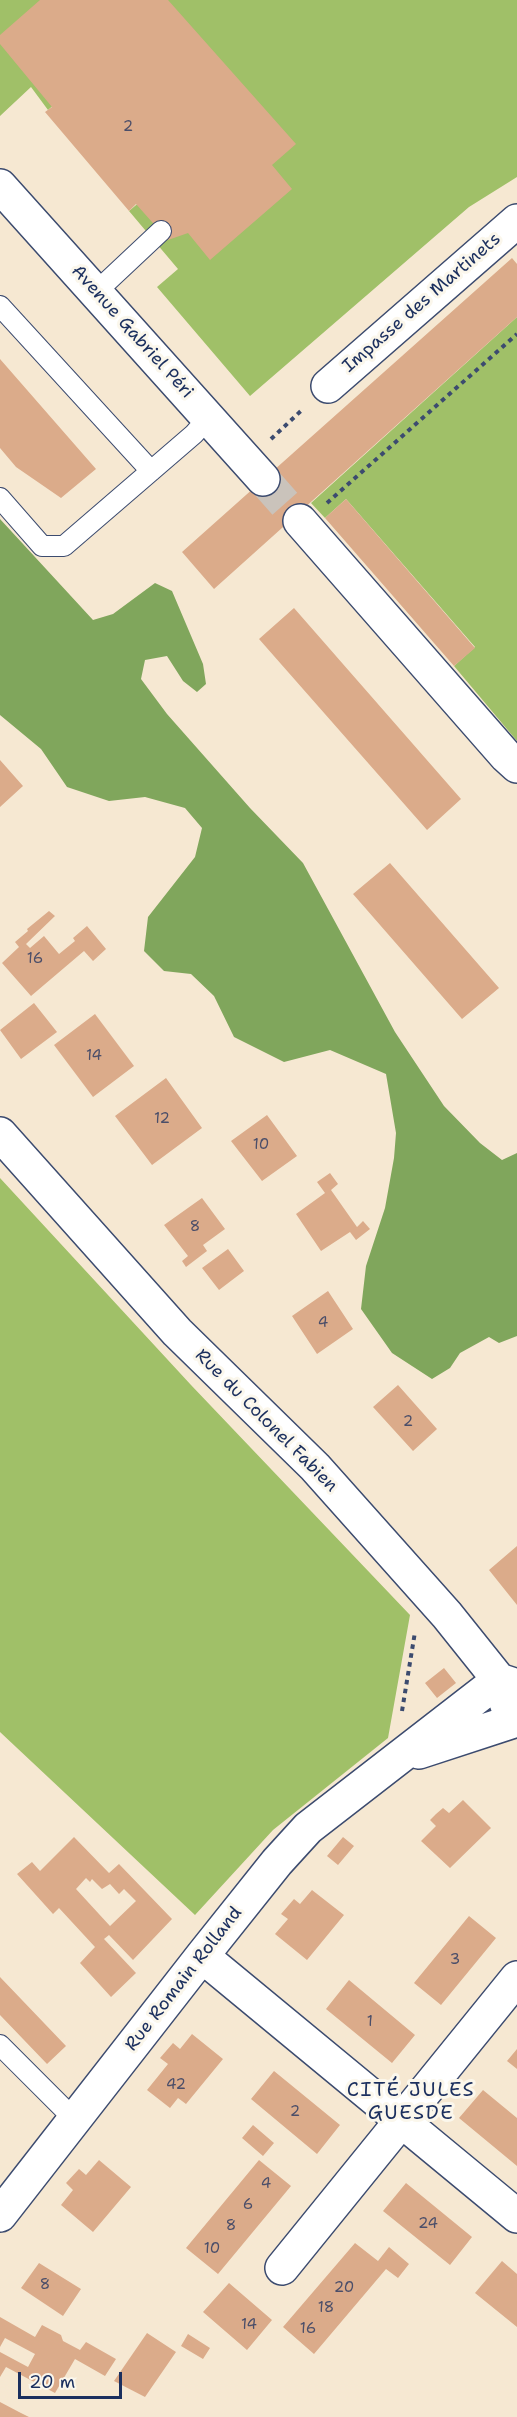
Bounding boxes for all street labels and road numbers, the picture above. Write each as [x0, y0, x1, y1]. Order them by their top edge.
street label: Impasse des Martinets [339, 229, 505, 377]
street label: Avenue Gabriel Péri [67, 261, 197, 403]
street label: Rue du Colonel Fabien [190, 1345, 342, 1497]
street label: Rue Romain Rolland [121, 1903, 247, 2055]

